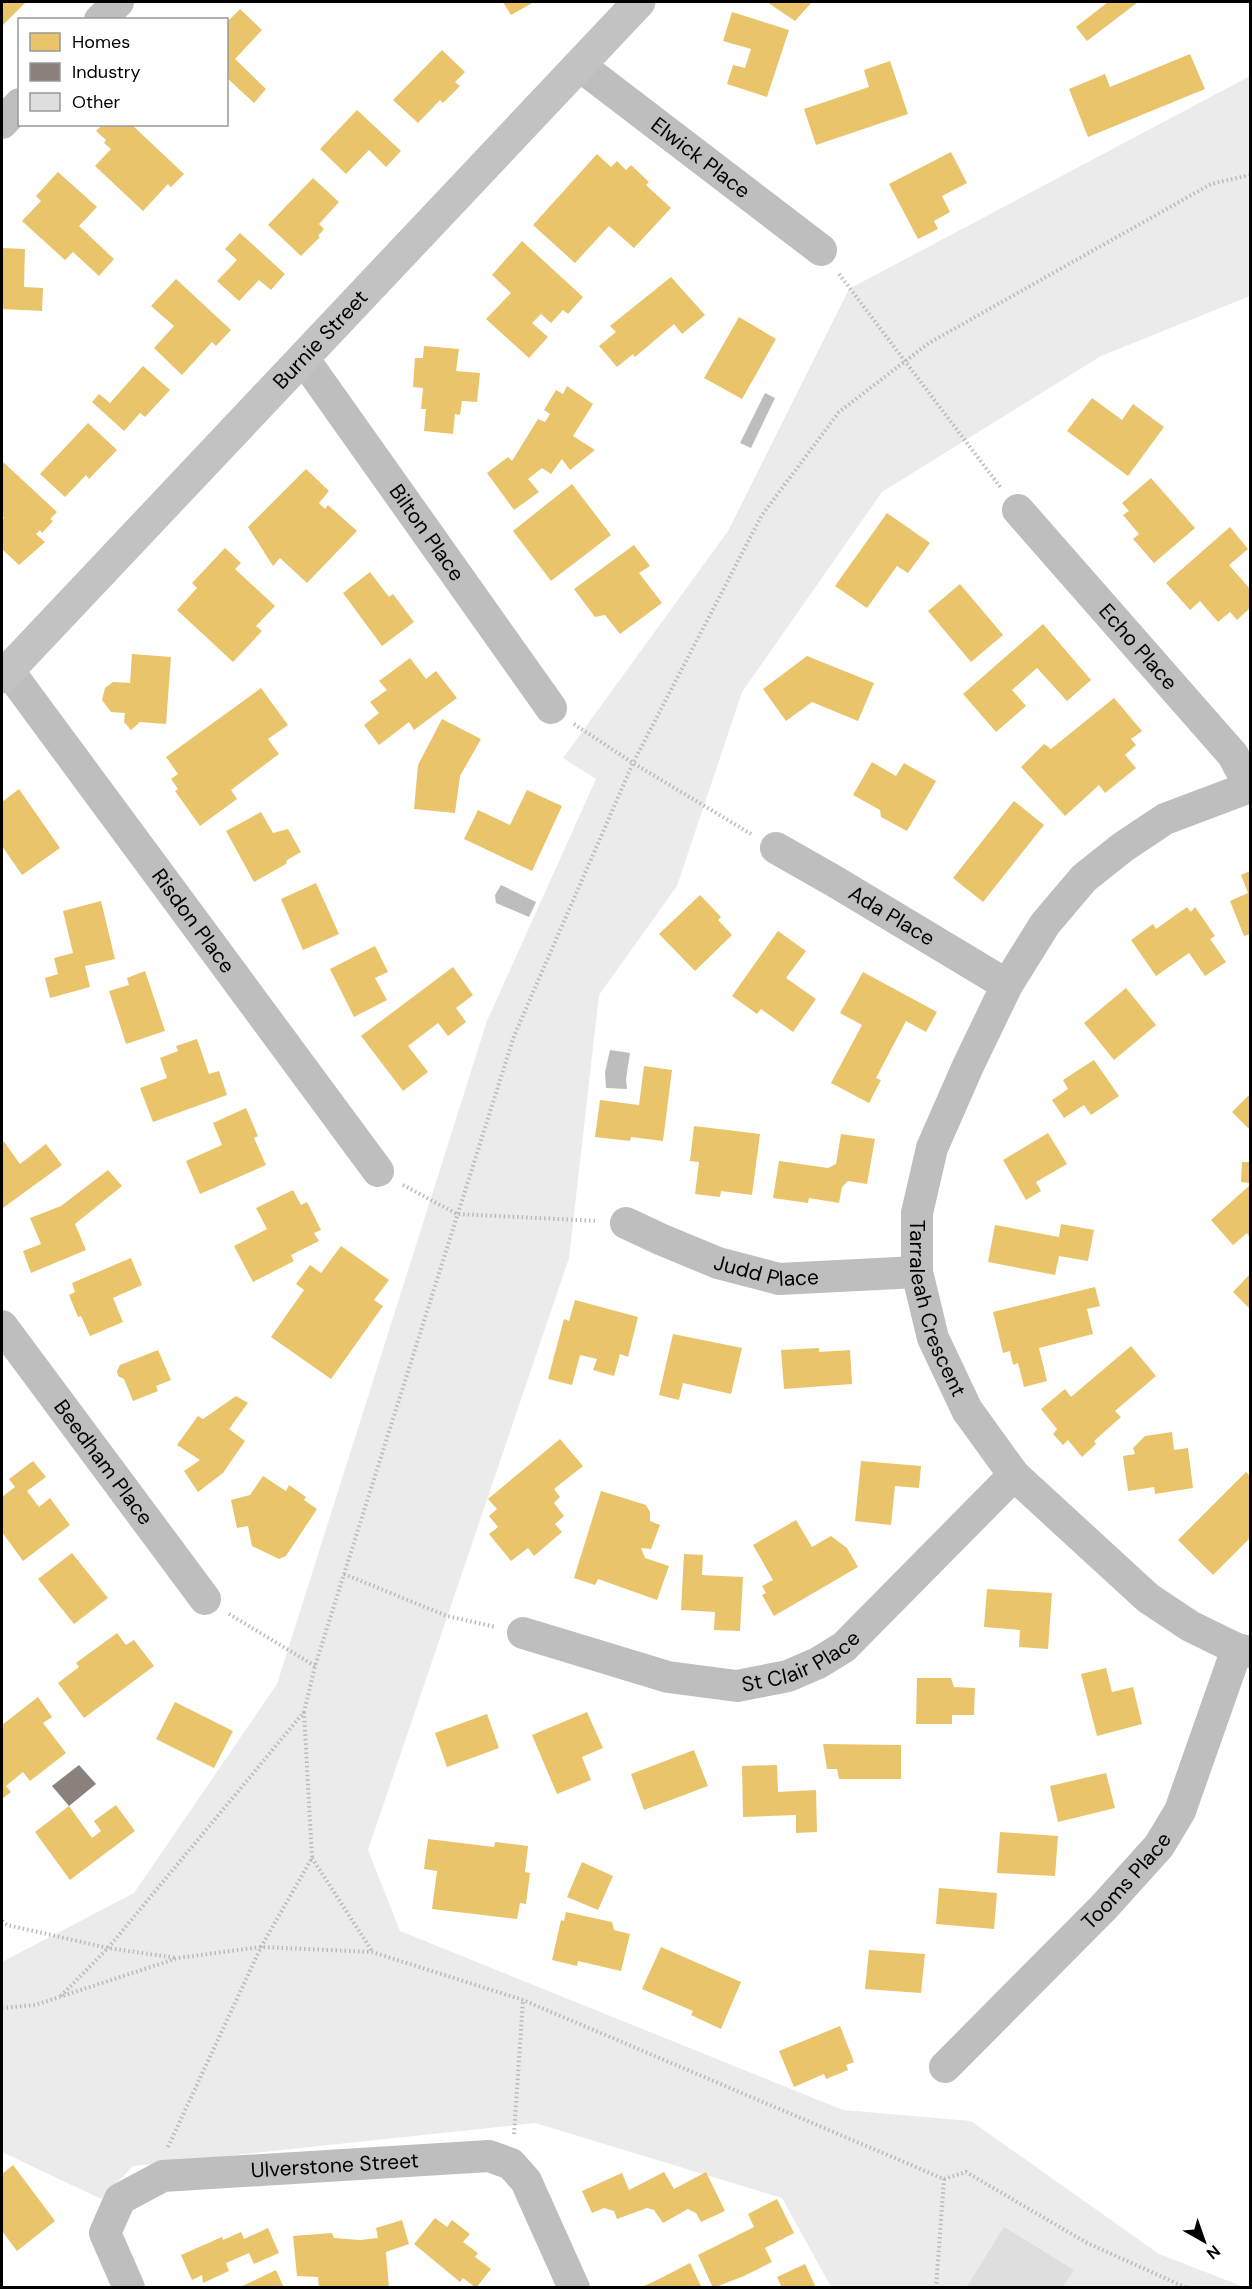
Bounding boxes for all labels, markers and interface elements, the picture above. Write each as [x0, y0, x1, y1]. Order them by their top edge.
legend [18, 18, 228, 126]
text: Homes [72, 30, 130, 54]
text: Industry [72, 60, 141, 84]
text: Other [72, 90, 121, 114]
street label: Elwick Place [645, 111, 756, 205]
street label: Burnie Street [267, 284, 374, 395]
street label: Bilton Place [383, 479, 471, 587]
street label: Echo Place [1092, 598, 1184, 696]
street label: Risdon Place [145, 863, 241, 979]
street label: Ada Place [843, 879, 940, 952]
street label: Tarraleah Crescent [903, 1220, 973, 1401]
street label: Judd Place [711, 1249, 820, 1293]
street label: Beedham Place [48, 1394, 159, 1531]
street label: St Clair Place [739, 1625, 866, 1699]
street label: Tooms Place [1075, 1827, 1178, 1936]
street label: Ulverstone Street [250, 2146, 420, 2185]
north arrow [1174, 2211, 1234, 2271]
text: N [1202, 2240, 1225, 2264]

